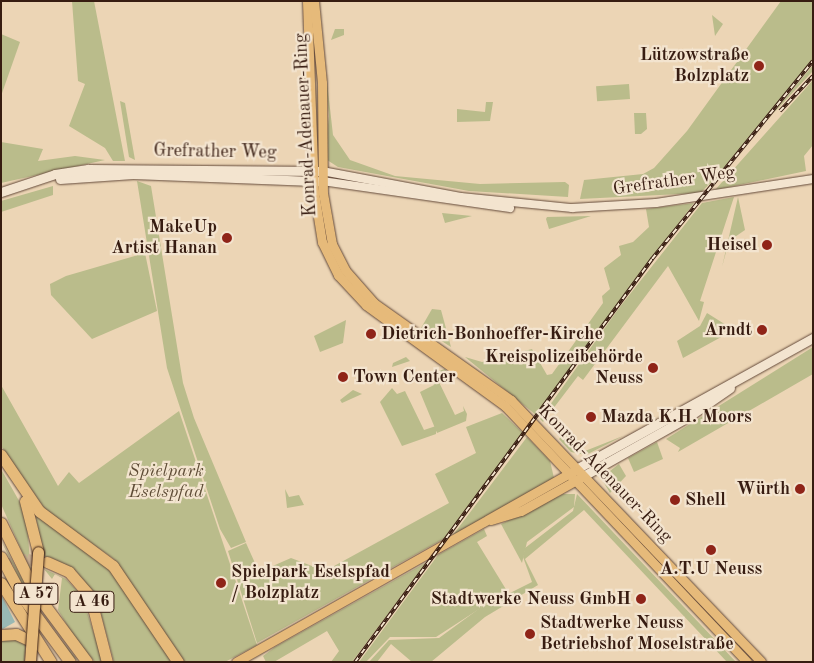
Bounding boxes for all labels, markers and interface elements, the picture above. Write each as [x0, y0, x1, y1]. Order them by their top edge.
street label: Konrad-Adenauer-Ring [290, 33, 322, 217]
place label: Lützowstraße Bolzplatz [640, 45, 749, 88]
marker: Lützowstraße Bolzplatz [753, 60, 765, 72]
street label: Grefrather Weg [153, 140, 277, 164]
street label: Grefrather Weg [612, 162, 736, 200]
place label: MakeUp Artist Hanan [111, 217, 217, 260]
marker: MakeUp Artist Hanan [221, 232, 233, 244]
place label: Heisel [707, 234, 757, 256]
marker: Heisel [761, 239, 773, 251]
place label: Arndt [704, 319, 752, 341]
place label: Dietrich-Bonhoeffer-Kirche [381, 323, 603, 345]
marker: Arndt [756, 324, 768, 336]
marker: Dietrich-Bonhoeffer-Kirche [365, 328, 377, 340]
place label: Kreispolizeibehörde Neuss [485, 347, 643, 389]
marker: Kreispolizeibehörde Neuss [647, 362, 659, 374]
place label: Town Center [353, 366, 456, 388]
marker: Town Center [337, 371, 349, 383]
street label: Konrad-Adenauer-Ring [533, 400, 677, 548]
place label: Mazda K.H. Moors [601, 406, 752, 428]
marker: Mazda K.H. Moors [585, 411, 597, 423]
park label: Spielpark Eselspfad [128, 461, 204, 504]
place label: Würth [736, 478, 790, 500]
marker: Würth [794, 483, 806, 495]
place label: Shell [685, 489, 726, 511]
marker: Shell [669, 494, 681, 506]
marker: A.T.U Neuss [705, 544, 717, 556]
place label: A.T.U Neuss [660, 558, 762, 580]
place label: Spielpark Eselspfad / Bolzplatz [231, 562, 390, 604]
marker: Spielpark Eselspfad / Bolzplatz [215, 577, 227, 589]
road number: A 57 [12, 580, 60, 608]
road number: A 46 [68, 588, 116, 616]
place label: Stadtwerke Neuss GmbH [431, 588, 631, 610]
marker: Stadtwerke Neuss GmbH [635, 593, 647, 605]
place label: Stadtwerke Neuss Betriebshof Moselstraße [540, 613, 734, 656]
marker: Stadtwerke Neuss Betriebshof Moselstraße [524, 628, 536, 640]

